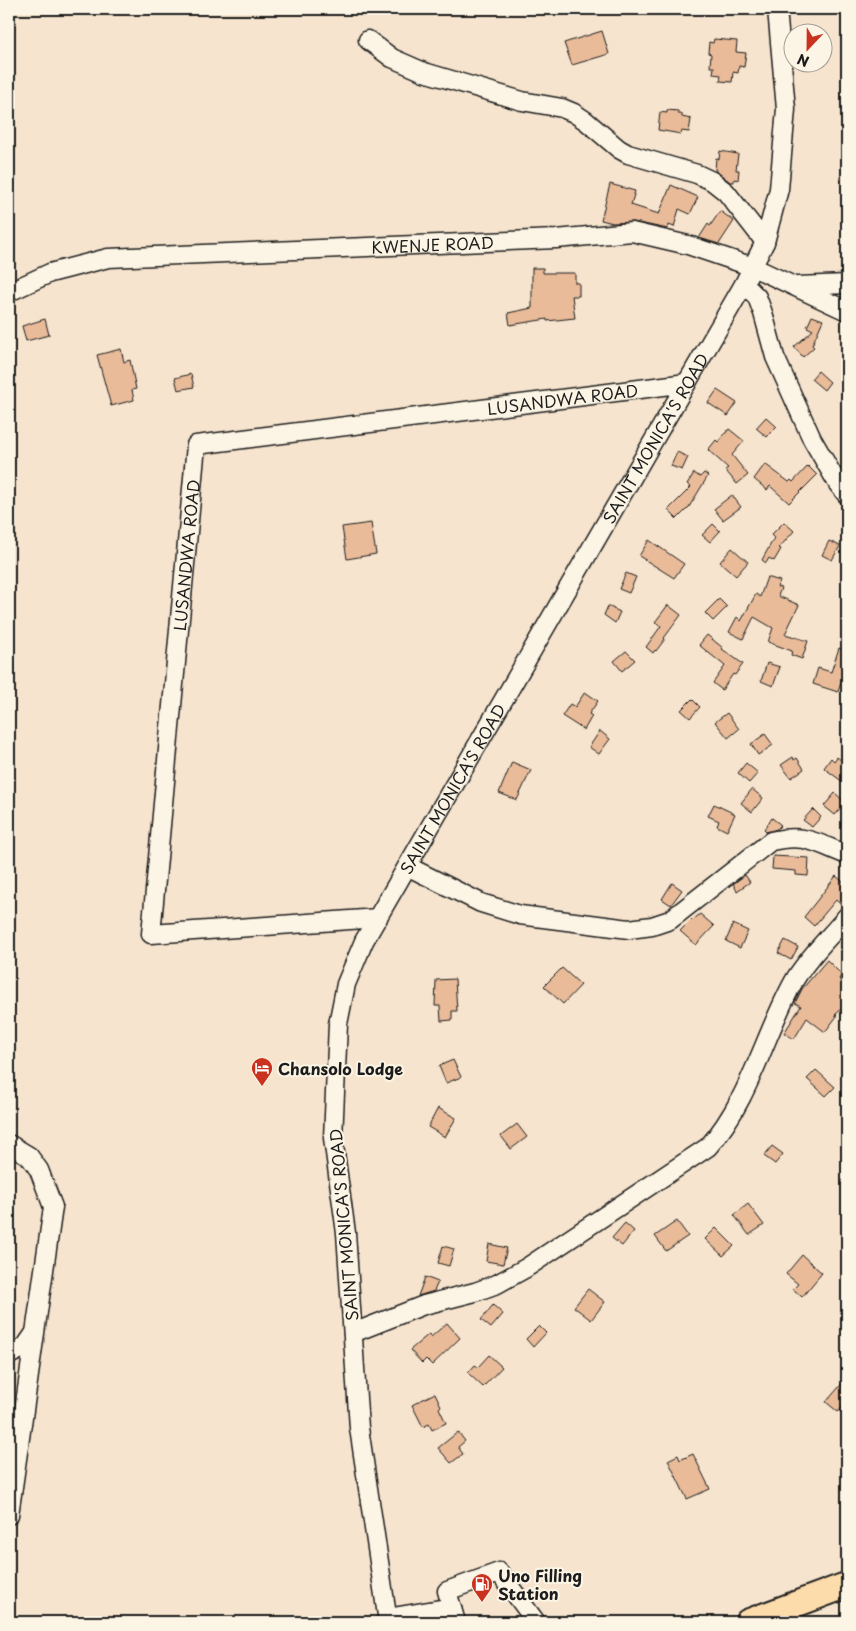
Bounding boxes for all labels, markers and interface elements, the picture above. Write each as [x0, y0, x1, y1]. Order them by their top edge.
north arrow [784, 22, 834, 72]
text: N [794, 49, 812, 72]
street label: KWENJE ROAD [371, 230, 494, 259]
street label: SAINT MONICA'S ROAD [596, 348, 714, 528]
street label: LUSANDWA ROAD [486, 377, 639, 420]
street label: LUSANDWA ROAD [167, 478, 205, 632]
street label: SAINT MONICA'S ROAD [393, 699, 511, 878]
hotel icon: Chansolo Lodge [250, 1056, 274, 1087]
place label: Chansolo Lodge [278, 1056, 403, 1080]
street label: SAINT MONICA'S ROAD [323, 1128, 363, 1322]
place label: Uno Filling Station [498, 1563, 582, 1605]
fuel station icon: Uno Filling Station [470, 1572, 494, 1603]

